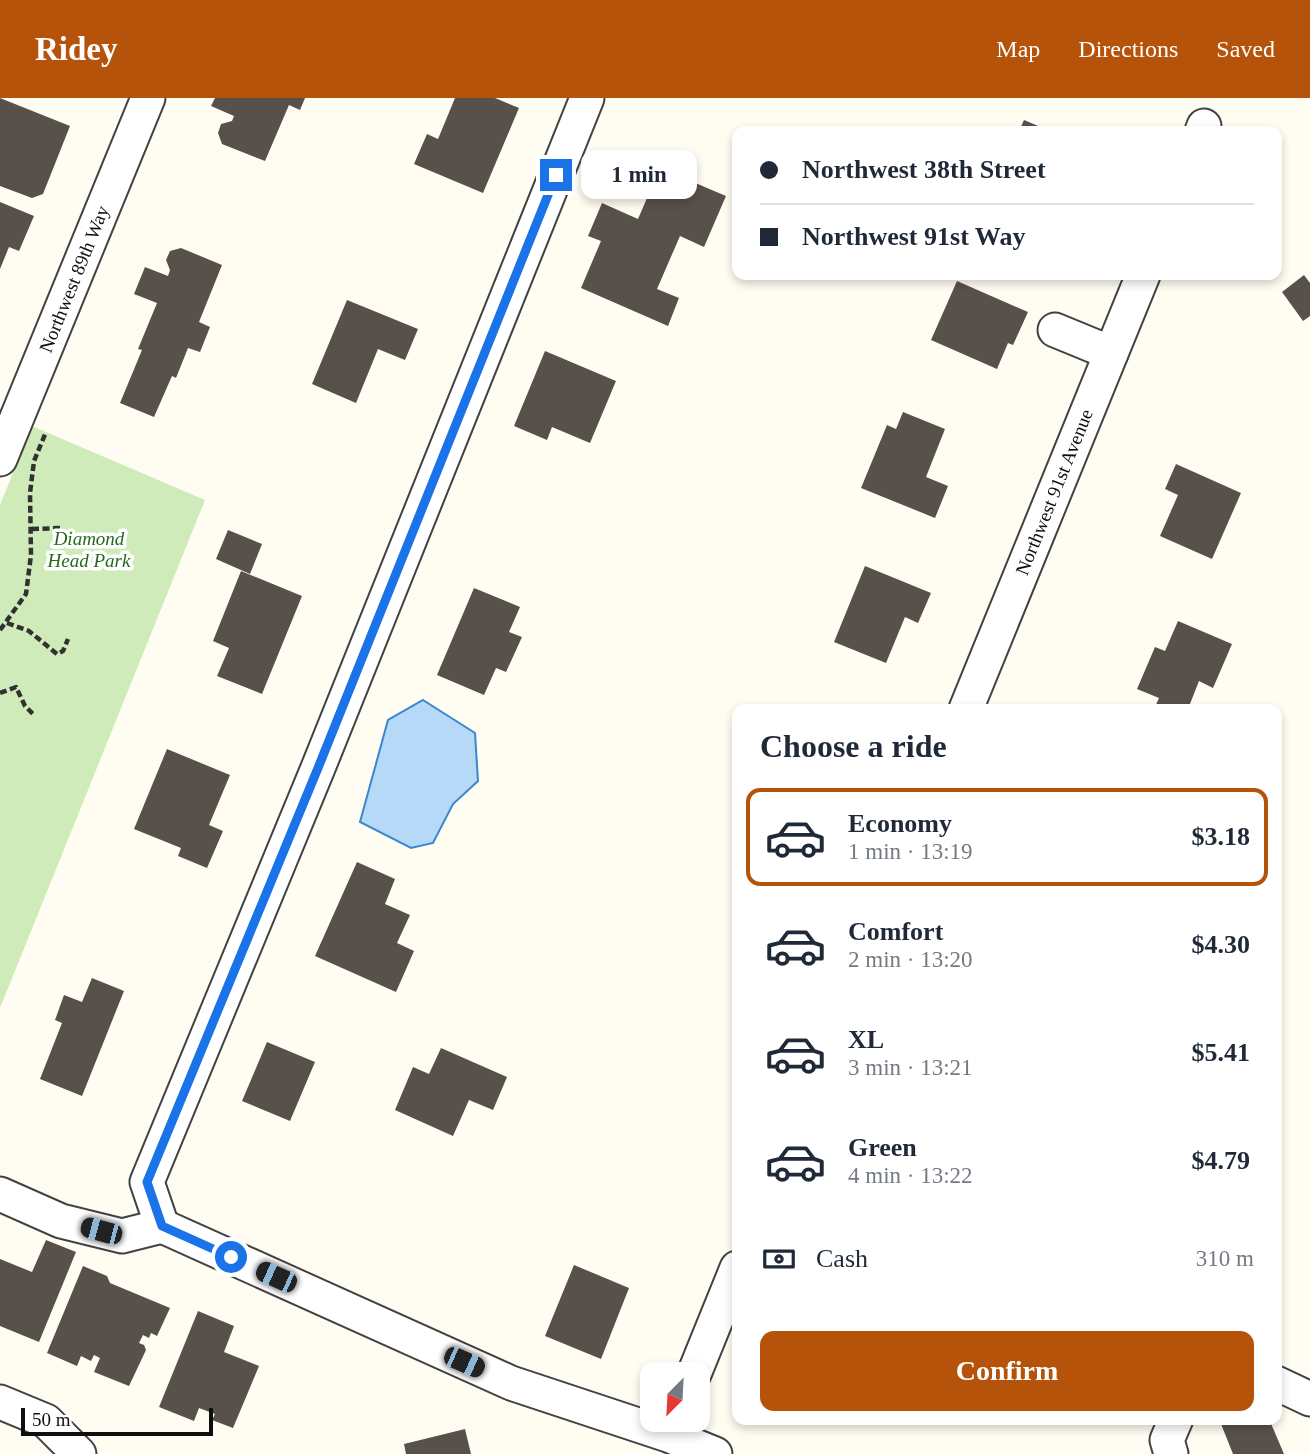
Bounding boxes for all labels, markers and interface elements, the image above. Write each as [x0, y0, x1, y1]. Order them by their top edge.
text: Ridey [35, 31, 118, 67]
text: Map [996, 36, 1040, 62]
text: Directions [1078, 36, 1178, 62]
text: Saved [1216, 36, 1275, 62]
callout: 1 min [580, 150, 696, 200]
text: Northwest 38th Street [802, 155, 1046, 184]
route end [540, 159, 572, 191]
text: 1 min [611, 162, 667, 187]
street label: Northwest 89th Way [35, 202, 113, 355]
text: Northwest 91st Way [802, 222, 1025, 251]
street label: Northwest 91st Avenue [1011, 406, 1097, 578]
park label: Diamond Head Park [47, 528, 131, 571]
text: Choose a ride [760, 728, 947, 764]
icon: car [764, 806, 827, 869]
text: Economy [848, 809, 952, 838]
text: $3.18 [1192, 822, 1250, 851]
text: 1 min · 13:19 [848, 839, 973, 864]
icon: car [764, 914, 827, 977]
text: Comfort [848, 917, 943, 946]
text: $4.30 [1192, 930, 1250, 959]
text: 2 min · 13:20 [848, 947, 973, 972]
icon: car [764, 1022, 827, 1085]
text: XL [848, 1025, 884, 1054]
text: $5.41 [1192, 1038, 1250, 1067]
text: 3 min · 13:21 [848, 1055, 973, 1080]
icon: car [764, 1130, 827, 1193]
text: Green [848, 1133, 917, 1162]
text: $4.79 [1192, 1146, 1250, 1175]
text: 4 min · 13:22 [848, 1163, 973, 1188]
car [78, 1215, 125, 1247]
icon: cash [760, 1240, 798, 1278]
route start [215, 1241, 247, 1273]
text: Cash [816, 1244, 868, 1273]
text: 310 m [1196, 1246, 1254, 1271]
car [253, 1259, 300, 1295]
button: Confirm [760, 1331, 1254, 1411]
car [441, 1344, 488, 1380]
north arrow [640, 1362, 710, 1432]
map controls [640, 1362, 710, 1432]
scale bar [21, 1405, 214, 1437]
text: 50 m [32, 1409, 71, 1430]

